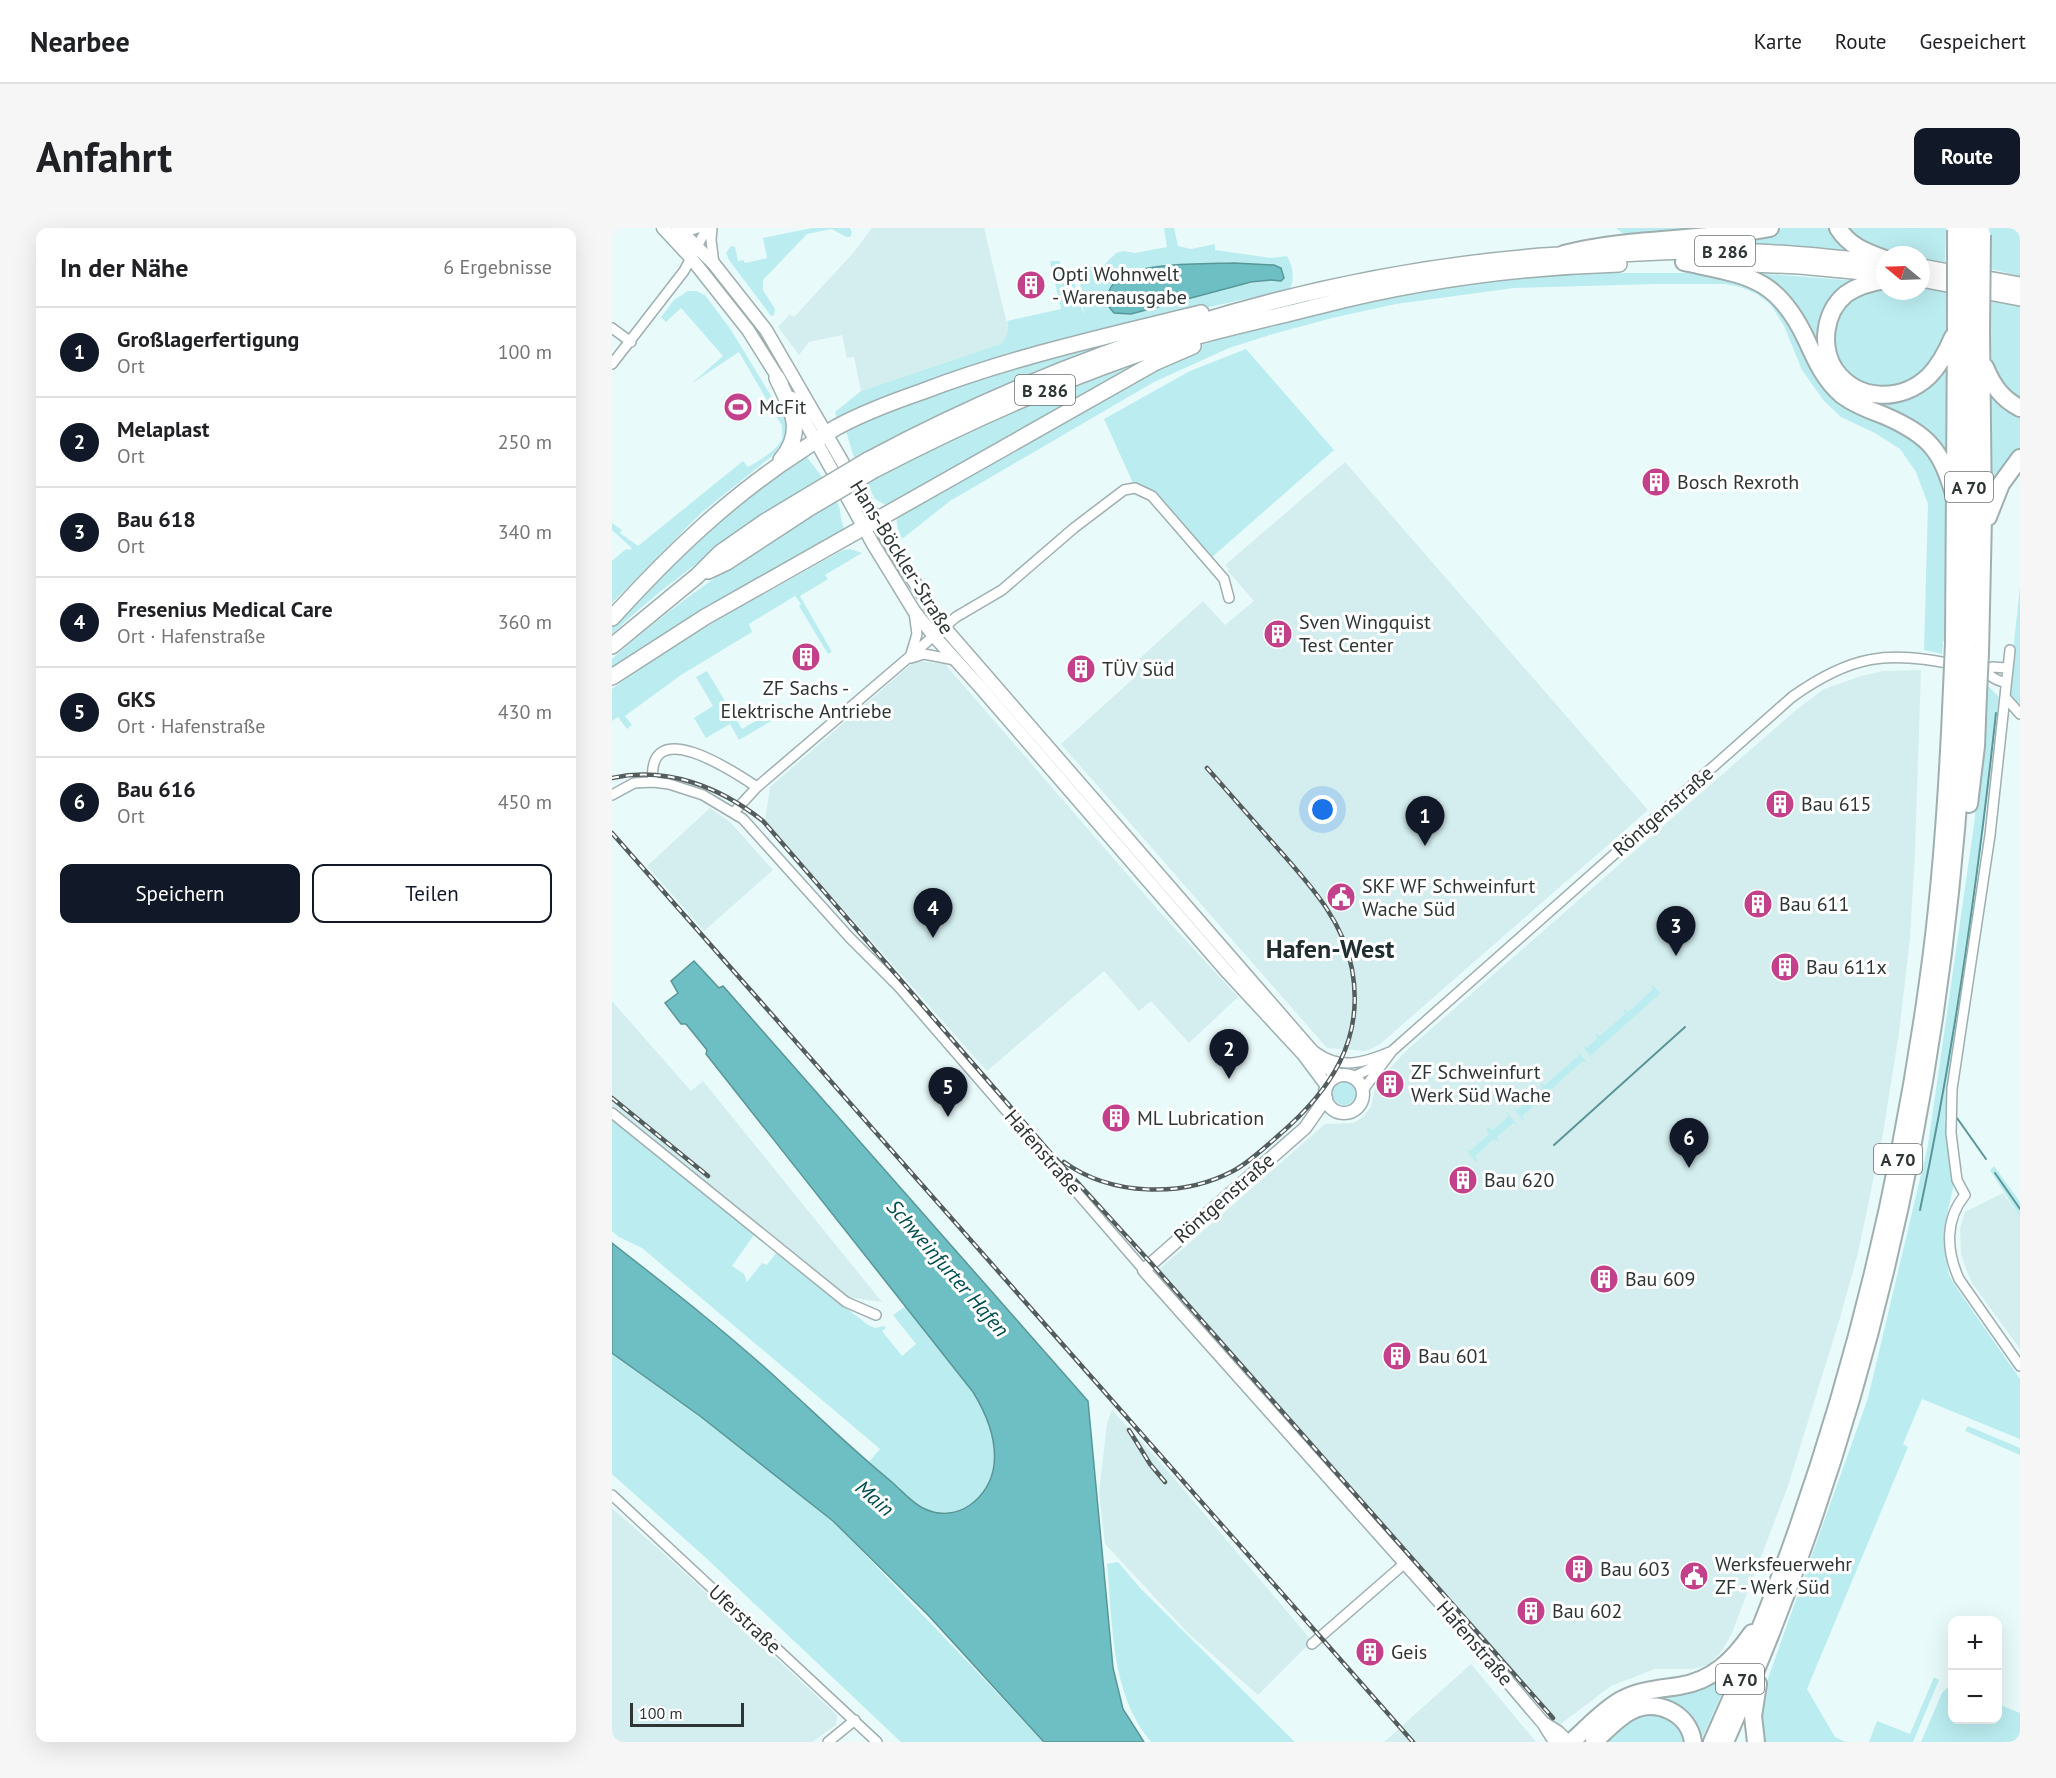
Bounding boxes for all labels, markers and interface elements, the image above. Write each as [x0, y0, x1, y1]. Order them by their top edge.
text: Nearbee [30, 23, 130, 60]
text: Karte [1754, 28, 1802, 55]
text: Route [1835, 28, 1886, 55]
text: Gespeichert [1919, 28, 2026, 55]
button: Route [1914, 128, 2020, 185]
text: Anfahrt [36, 129, 172, 184]
road number: B 286 [1695, 236, 1755, 266]
north arrow [1876, 246, 1930, 300]
text: In der Nähe [60, 251, 188, 284]
text: 6 Ergebnisse [443, 254, 552, 280]
place label: Opti Wohnwelt - Warenausgabe [1052, 261, 1187, 310]
building icon: Opti Wohnwelt - Warenausgabe [1015, 269, 1047, 301]
text: Großlagerfertigung [117, 325, 299, 353]
text: 1 [74, 339, 85, 365]
text: 100 m [498, 339, 552, 365]
text: Ort [117, 353, 145, 379]
road number: B 286 [1015, 375, 1075, 405]
sports icon: McFit [722, 391, 754, 423]
place label: McFit [759, 394, 807, 420]
text: Melaplast [117, 415, 209, 443]
text: 2 [74, 429, 85, 455]
text: 250 m [498, 429, 552, 455]
text: Ort [117, 443, 145, 469]
building icon: Bosch Rexroth [1640, 466, 1672, 498]
place label: Bosch Rexroth [1677, 469, 1799, 495]
road number: A 70 [1945, 472, 1993, 502]
street label: Hans-Böckler-Straße [844, 475, 960, 639]
text: Bau 618 [117, 505, 196, 533]
text: 3 [74, 519, 85, 545]
text: 340 m [498, 519, 552, 545]
text: Ort [117, 533, 145, 559]
text: Fresenius Medical Care [117, 595, 333, 623]
text: 4 [74, 609, 85, 635]
text: 360 m [498, 609, 552, 635]
place label: Sven Wingquist Test Center [1299, 609, 1431, 658]
building icon: Sven Wingquist Test Center [1262, 618, 1294, 650]
text: Ort · Hafenstraße [117, 623, 265, 649]
building icon: ZF Sachs - Elektrische Antriebe [790, 641, 822, 673]
building icon: TÜV Süd [1065, 653, 1097, 685]
place label: TÜV Süd [1102, 656, 1174, 682]
place label: ZF Sachs - Elektrische Antriebe [720, 675, 892, 724]
text: GKS [117, 685, 156, 713]
text: 5 [74, 699, 85, 725]
text: 430 m [498, 699, 552, 725]
text: Ort · Hafenstraße [117, 713, 265, 739]
street label: Röntgenstraße [1607, 760, 1719, 862]
text: Bau 616 [117, 775, 196, 803]
building icon: Bau 615 [1764, 788, 1796, 820]
text: 6 [74, 789, 85, 815]
text: 450 m [498, 789, 552, 815]
place label: Bau 615 [1801, 791, 1871, 817]
your location [1308, 795, 1337, 824]
pin: 1 [1406, 796, 1444, 846]
text: Ort [117, 803, 145, 829]
button: Speichern [60, 864, 300, 923]
button: Teilen [312, 864, 552, 923]
place label: SKF WF Schweinfurt Wache Süd [1362, 873, 1535, 922]
public building icon: SKF WF Schweinfurt Wache Süd [1325, 881, 1357, 913]
pin: 4 [914, 888, 952, 938]
building icon: Bau 611 [1742, 888, 1774, 920]
place label: Bau 611 [1779, 891, 1849, 917]
pin: 3 [1656, 906, 1696, 956]
district label: Hafen-West [1266, 932, 1394, 965]
building icon: Bau 611x [1769, 951, 1801, 983]
place label: Bau 611x [1806, 954, 1887, 980]
pin: 2 [1210, 1030, 1248, 1079]
place label: ZF Schweinfurt Werk Süd Wache [1411, 1059, 1551, 1108]
pin: 5 [928, 1068, 968, 1117]
building icon: ZF Schweinfurt Werk Süd Wache [1374, 1068, 1406, 1100]
building icon: ML Lubrication [1100, 1102, 1132, 1134]
street label: Hafenstraße [999, 1104, 1087, 1200]
place label: ML Lubrication [1137, 1105, 1264, 1131]
pin: 6 [1670, 1118, 1708, 1168]
road number: A 70 [1874, 1144, 1922, 1174]
street label: Röntgenstraße [1168, 1147, 1280, 1249]
building icon: Bau 620 [1447, 1164, 1479, 1196]
place label: Bau 620 [1484, 1167, 1555, 1193]
water label: Schweinfurter Hafen [881, 1194, 1015, 1342]
building icon: Bau 609 [1588, 1263, 1620, 1295]
place label: Bau 609 [1625, 1266, 1695, 1292]
building icon: Bau 601 [1381, 1340, 1413, 1372]
place label: Bau 601 [1418, 1343, 1488, 1369]
water label: Main [850, 1474, 900, 1522]
place label: Werksfeuerwehr ZF - Werk Süd [1715, 1551, 1852, 1600]
building icon: Bau 603 [1563, 1553, 1595, 1585]
place label: Bau 603 [1600, 1556, 1670, 1582]
public building icon: Werksfeuerwehr ZF - Werk Süd [1678, 1560, 1710, 1592]
street label: Uferstraße [703, 1579, 787, 1659]
street label: Hafenstraße [1431, 1595, 1519, 1691]
building icon: Bau 602 [1515, 1595, 1547, 1627]
place label: Bau 602 [1552, 1598, 1622, 1624]
map controls [1948, 1616, 2002, 1724]
button: + [1948, 1616, 2002, 1670]
building icon: Geis [1354, 1636, 1386, 1668]
place label: Geis [1391, 1639, 1427, 1665]
road number: A 70 [1716, 1664, 1764, 1694]
button: − [1948, 1670, 2002, 1724]
scale bar [630, 1700, 744, 1728]
text: 100 m [639, 1703, 682, 1723]

